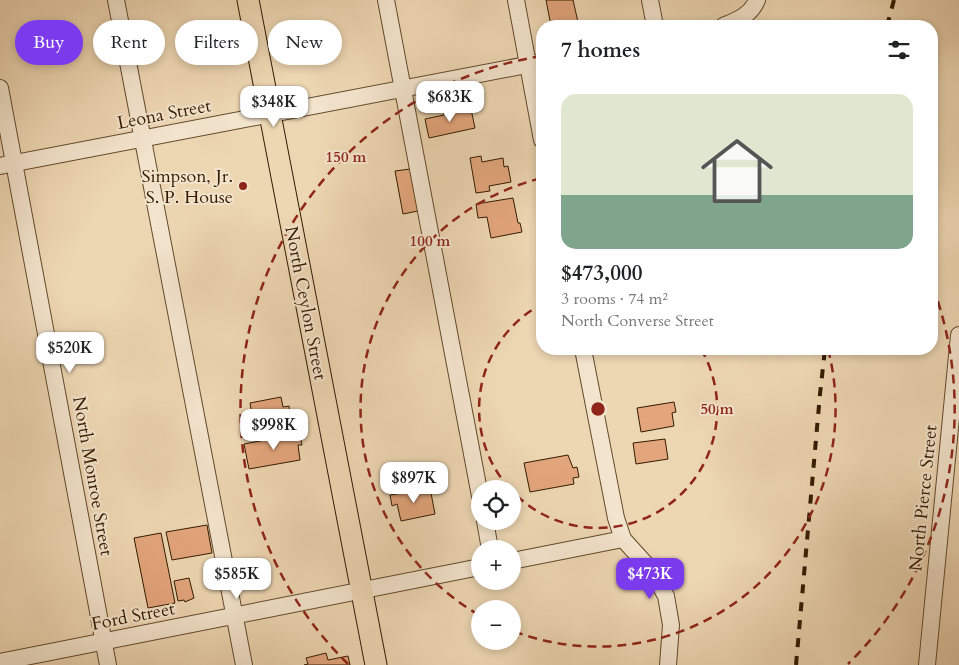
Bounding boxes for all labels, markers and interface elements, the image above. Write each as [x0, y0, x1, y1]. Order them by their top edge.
chip: Buy [15, 20, 83, 65]
chip: Rent [93, 20, 165, 65]
chip: Filters [175, 20, 258, 65]
chip: New [268, 20, 342, 65]
text: 7 homes [561, 36, 640, 65]
icon: filters [885, 36, 913, 64]
pin: $683K [415, 80, 485, 123]
pin: $348K [239, 86, 309, 128]
text: $683K [427, 86, 473, 108]
text: $348K [251, 91, 297, 113]
street label: Leona Street [115, 93, 213, 136]
icon: home [692, 126, 782, 216]
text: 150 m [326, 147, 367, 167]
place label: Simpson, Jr. S. P. House [142, 164, 233, 210]
marker: Simpson, Jr. S. P. House [237, 180, 249, 192]
street label: North Ceylon Street [278, 224, 333, 382]
text: 100 m [410, 231, 451, 251]
text: $473,000 [561, 259, 642, 288]
text: 3 rooms · 74 m² [561, 288, 668, 310]
text: North Converse Street [561, 310, 714, 332]
pin: $520K [35, 332, 105, 374]
text: $520K [47, 337, 93, 359]
street label: North Monroe Street [66, 394, 119, 558]
text: 50 m [700, 399, 734, 419]
centre of rings [589, 400, 607, 418]
pin: $998K [239, 408, 309, 451]
text: $998K [251, 414, 297, 436]
street label: North Pierce Street [903, 423, 944, 572]
pin: $897K [379, 462, 449, 504]
text: $897K [391, 467, 437, 489]
map controls [471, 480, 521, 650]
button: locate [471, 480, 521, 530]
button: + [471, 540, 521, 590]
pin: $585K [202, 558, 272, 600]
pin: $473K [615, 558, 685, 600]
text: $585K [214, 563, 260, 585]
text: $473K [627, 563, 673, 585]
street label: Ford Street [89, 596, 177, 637]
button: − [471, 600, 521, 650]

